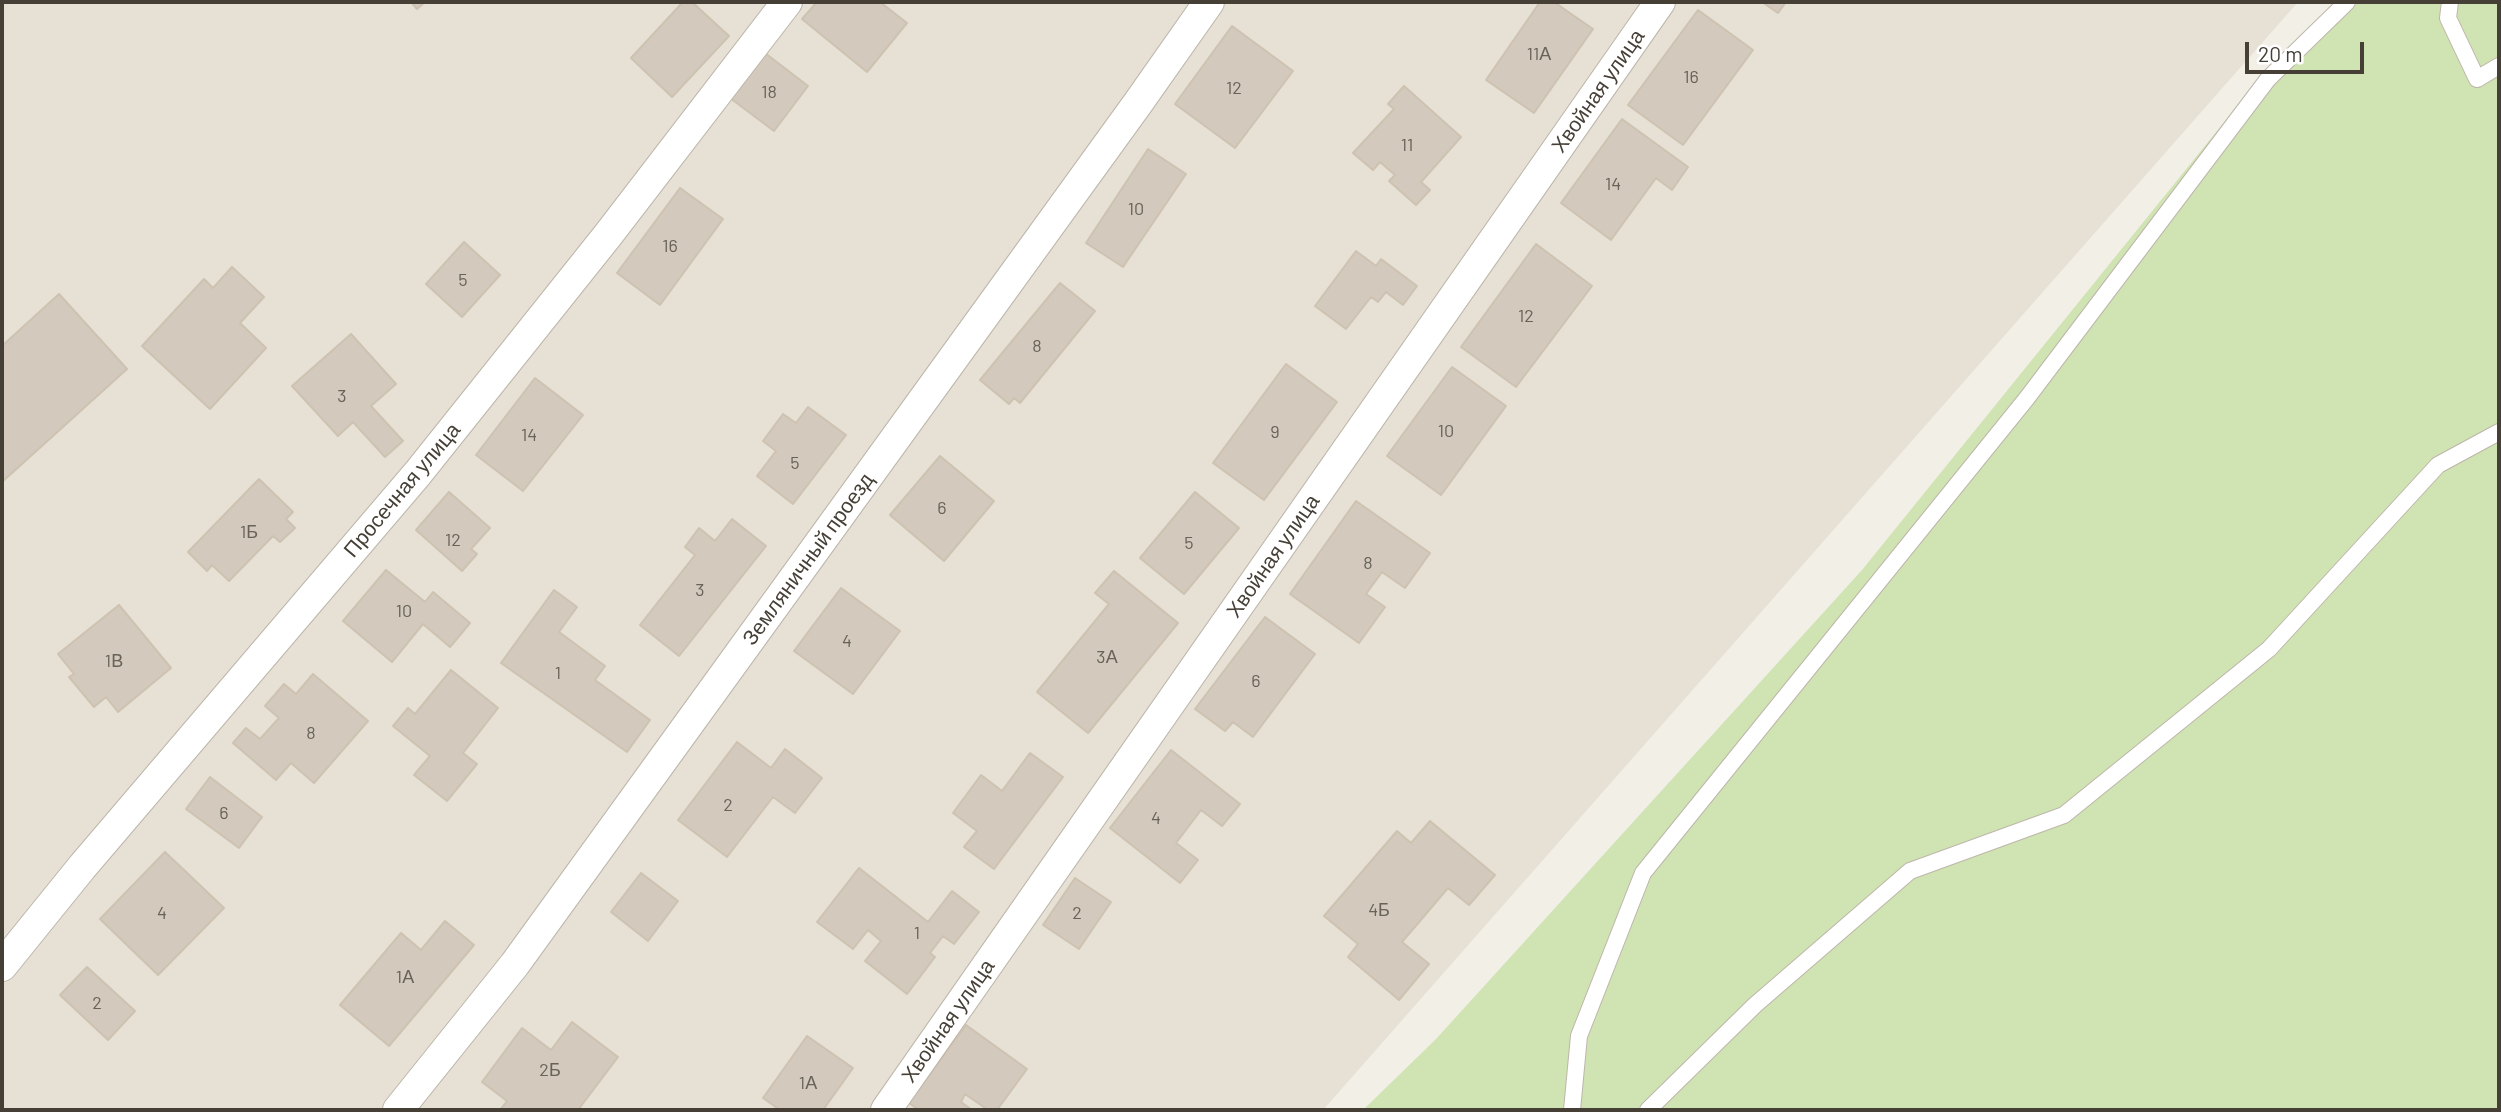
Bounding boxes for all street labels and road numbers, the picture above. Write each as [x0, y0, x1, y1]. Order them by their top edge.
street label: Хвойная улица [1546, 24, 1650, 158]
street label: Просечная улица [339, 418, 465, 562]
street label: Земляничный проезд [737, 468, 879, 650]
street label: Хвойная улица [1221, 489, 1325, 623]
street label: Хвойная улица [896, 954, 1000, 1088]

